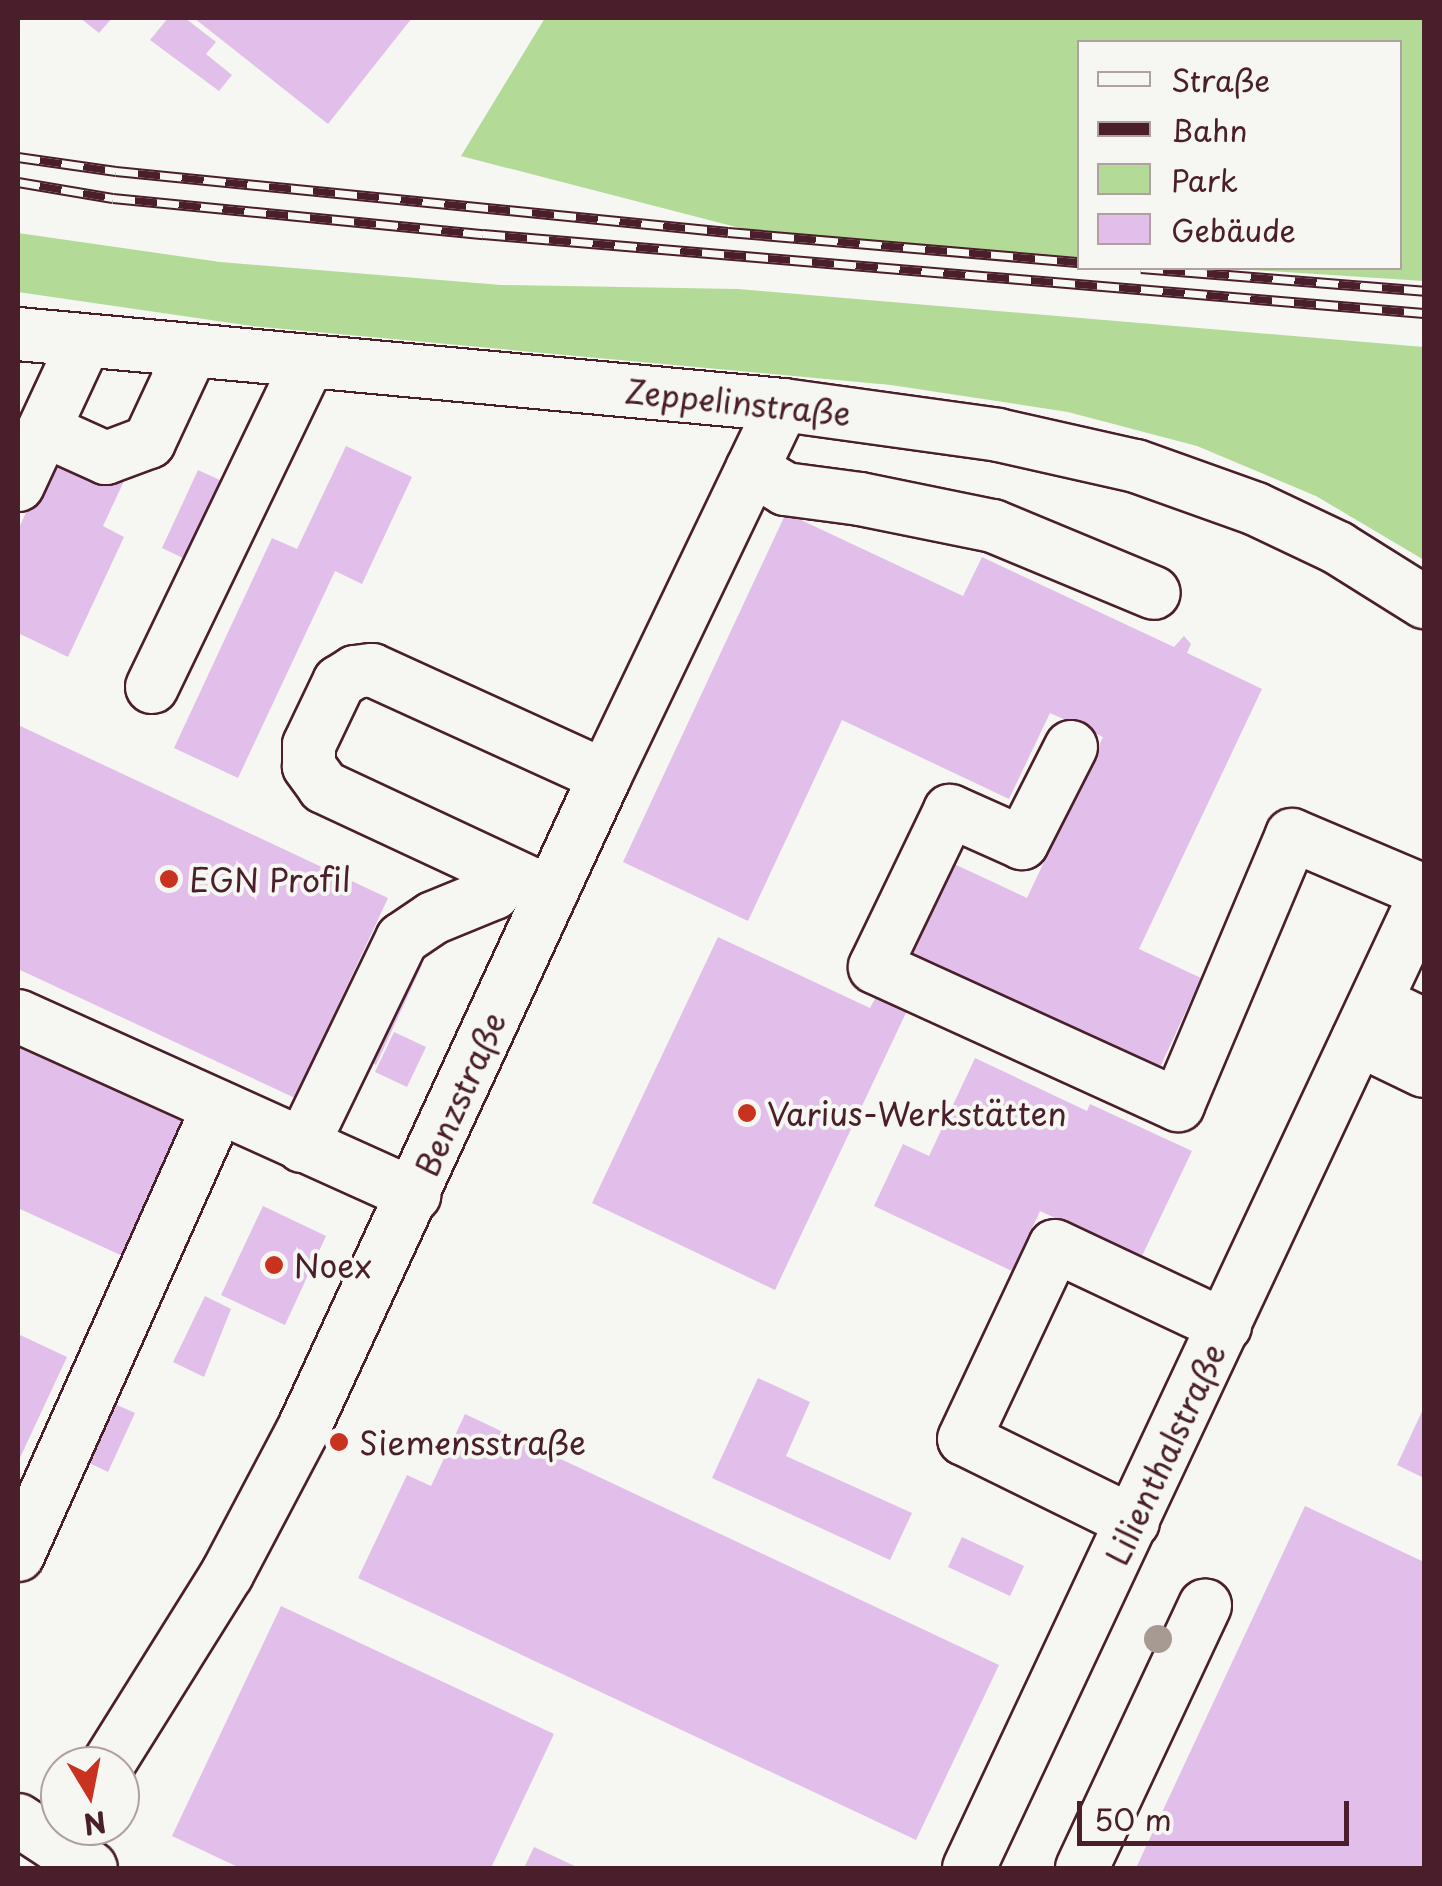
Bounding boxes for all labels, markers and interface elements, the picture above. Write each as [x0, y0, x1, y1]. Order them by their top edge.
legend [1077, 40, 1402, 270]
text: Straße [1171, 57, 1270, 102]
text: Bahn [1171, 107, 1248, 152]
text: Park [1171, 157, 1238, 202]
text: Gebäude [1171, 207, 1296, 252]
street label: Zeppelinstraße [623, 371, 853, 433]
place label: EGN Profil [189, 860, 353, 898]
marker: EGN Profil [158, 868, 180, 890]
street label: Benzstraße [407, 1006, 513, 1182]
place label: Varius-Werkstätten [767, 1094, 1067, 1132]
marker: Varius-Werkstätten [736, 1102, 758, 1124]
place label: Noex [294, 1246, 372, 1284]
marker: Noex [263, 1254, 285, 1276]
street label: Lilienthalstraße [1097, 1337, 1233, 1571]
place label: Siemensstraße [359, 1423, 586, 1461]
marker: Siemensstraße [328, 1431, 350, 1453]
north arrow [40, 1746, 140, 1846]
scale bar [1082, 1781, 1354, 1843]
text: 50 m [1094, 1796, 1172, 1841]
text: N [80, 1801, 110, 1847]

